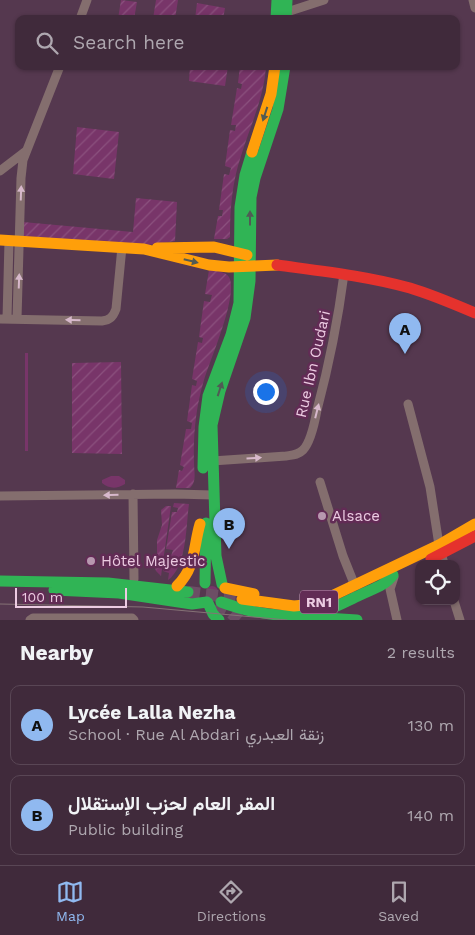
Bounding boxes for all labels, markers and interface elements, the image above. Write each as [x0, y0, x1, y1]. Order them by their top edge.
search box [15, 15, 460, 70]
icon: search [33, 29, 61, 57]
text: Search here [73, 31, 184, 54]
one-way arrow [261, 107, 269, 122]
one-way arrow [17, 185, 25, 201]
one-way arrow [246, 209, 254, 225]
one-way arrow [184, 257, 199, 265]
one-way arrow [15, 272, 23, 288]
street label: Rue Ibn Oudari [292, 309, 334, 419]
pin: A [389, 313, 421, 354]
one-way arrow [65, 316, 81, 324]
your location [253, 379, 279, 405]
one-way arrow [217, 382, 225, 397]
one-way arrow [313, 404, 321, 419]
one-way arrow [247, 454, 263, 462]
one-way arrow [103, 491, 119, 499]
place label: Alsace [332, 507, 380, 525]
pin: B [213, 508, 245, 549]
marker: Alsace [316, 510, 328, 522]
place label: Hôtel Majestic [101, 552, 205, 570]
marker: Hôtel Majestic [85, 555, 97, 567]
map controls [415, 560, 460, 605]
button: locate [415, 560, 460, 605]
scale bar [15, 585, 128, 608]
text: 100 m [22, 589, 63, 605]
road number: RN1 [300, 590, 338, 614]
text: Nearby [20, 640, 93, 665]
text: 2 results [387, 643, 455, 662]
text: Lycée Lalla Nezha [68, 701, 236, 724]
text: A [32, 716, 42, 735]
text: 130 m [408, 716, 454, 735]
text: School · Rue Al Abdari زنقة العبدري [68, 725, 324, 744]
text: المقر العام لحزب الإستقلال [68, 792, 275, 815]
text: B [32, 806, 42, 825]
text: 140 m [407, 806, 454, 825]
text: Public building [68, 820, 183, 839]
tab: Map [56, 878, 85, 924]
tab: Directions [197, 878, 266, 924]
tab: Saved [378, 878, 419, 924]

